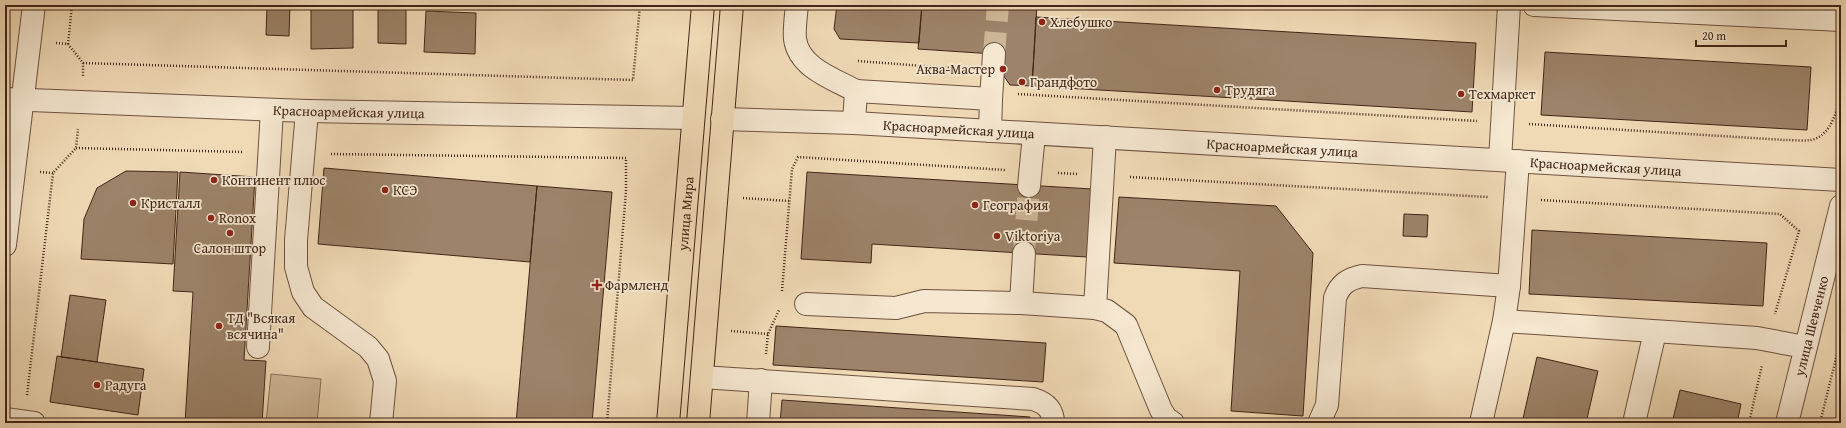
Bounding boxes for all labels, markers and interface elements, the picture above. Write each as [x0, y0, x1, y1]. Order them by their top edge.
place label: Хлебушко [1050, 12, 1112, 32]
marker: Хлебушко [1037, 17, 1047, 27]
scale bar [1696, 22, 1786, 48]
text: 20 m [1702, 27, 1726, 44]
place label: Аква-Мастер [916, 59, 995, 79]
marker: Аква-Мастер [998, 64, 1008, 74]
place label: Грандфото [1030, 72, 1097, 92]
marker: Грандфото [1017, 77, 1027, 87]
place label: Трудяга [1225, 80, 1275, 100]
place label: Техмаркет [1469, 84, 1536, 104]
marker: Трудяга [1212, 85, 1222, 95]
marker: Техмаркет [1456, 89, 1466, 99]
street label: Красноармейская улица [273, 100, 425, 123]
street label: Красноармейская улица [882, 115, 1035, 143]
street label: Красноармейская улица [1206, 133, 1359, 162]
street label: Красноармейская улица [1529, 152, 1682, 181]
place label: Континент плюс [222, 170, 326, 190]
marker: Континент плюс [209, 175, 219, 185]
street label: улица Мира [672, 175, 699, 253]
place label: КСЭ [393, 180, 417, 200]
marker: КСЭ [380, 185, 390, 195]
place label: Кристалл [141, 193, 201, 213]
place label: География [983, 195, 1048, 215]
marker: Кристалл [128, 198, 138, 208]
marker: География [970, 200, 980, 210]
place label: Ronox [219, 208, 257, 228]
marker: Ronox [206, 213, 216, 223]
place label: Viktoriya [1005, 226, 1061, 246]
marker: Салон штор [225, 228, 235, 238]
marker: Viktoriya [992, 231, 1002, 241]
place label: Салон штор [194, 238, 267, 258]
street label: улица Шевченко [1789, 274, 1833, 379]
place label: Фармленд [605, 275, 669, 295]
marker: Фармленд [592, 280, 602, 290]
place label: ТД "Всякая всячина" [227, 308, 295, 344]
marker: ТД "Всякая всячина" [214, 321, 224, 331]
place label: Радуга [105, 375, 147, 395]
marker: Радуга [92, 380, 102, 390]

